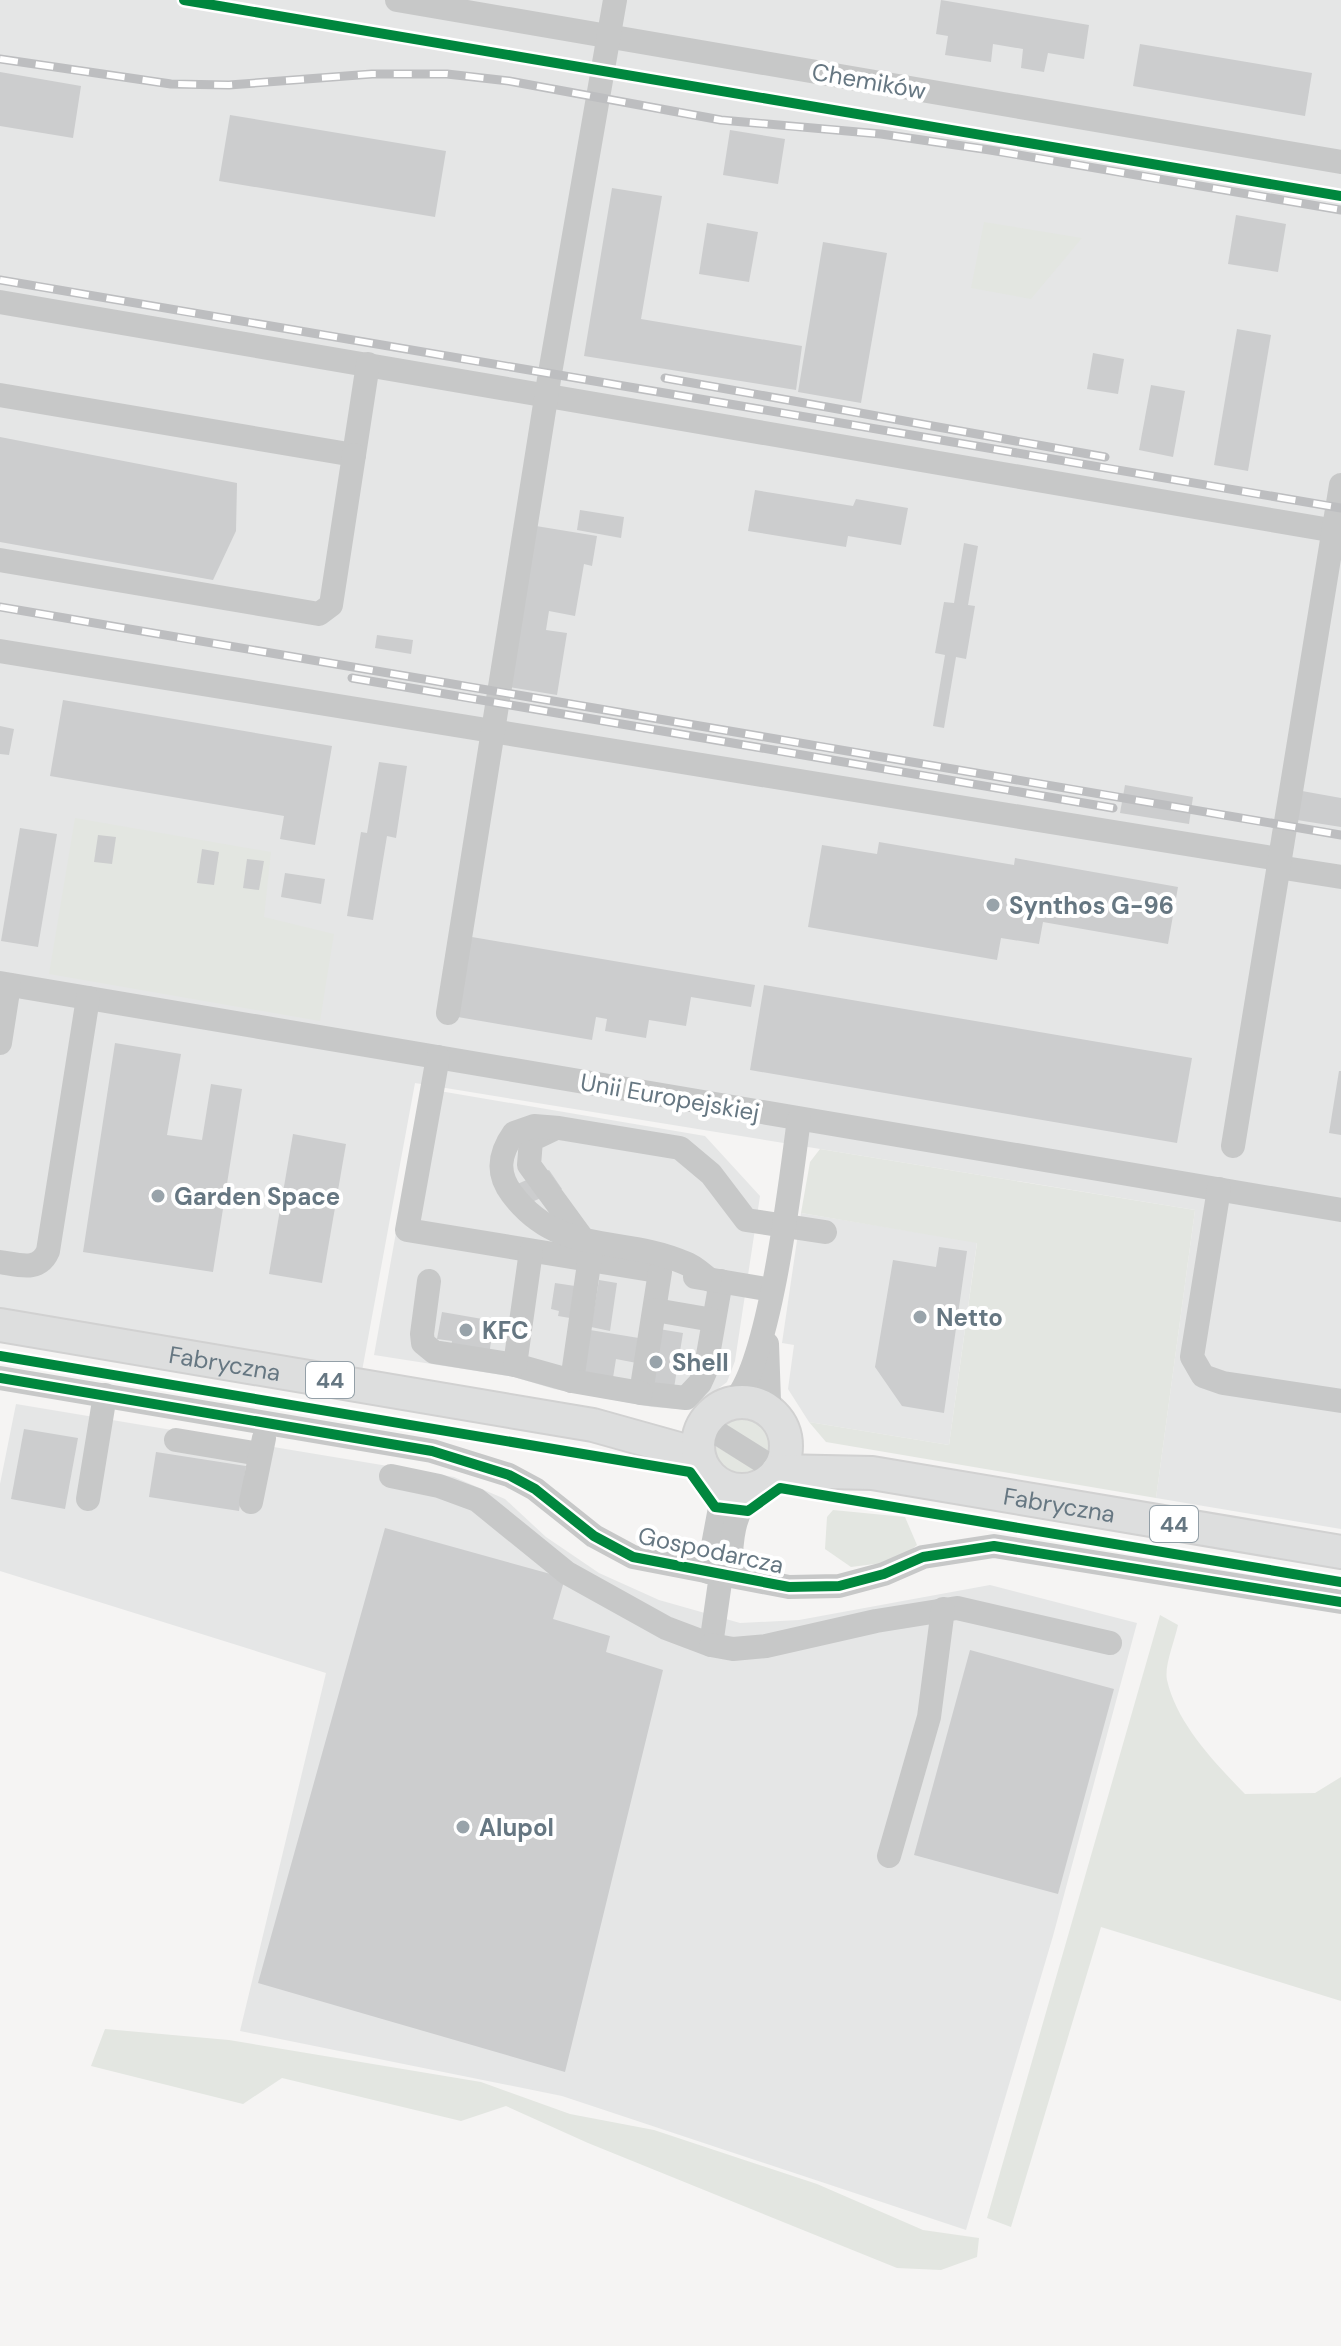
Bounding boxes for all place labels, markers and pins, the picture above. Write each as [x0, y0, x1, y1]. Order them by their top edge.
place label: Synthos G-96 [1009, 890, 1174, 921]
marker: Synthos G-96 [984, 896, 1002, 914]
place label: Garden Space [174, 1181, 340, 1212]
marker: Garden Space [149, 1187, 167, 1205]
place label: Netto [936, 1302, 1003, 1333]
marker: Netto [911, 1308, 929, 1326]
place label: KFC [482, 1315, 529, 1346]
marker: KFC [457, 1321, 475, 1339]
place label: Shell [672, 1347, 729, 1378]
marker: Shell [647, 1353, 665, 1371]
place label: Alupol [479, 1812, 554, 1843]
marker: Alupol [454, 1818, 472, 1836]

